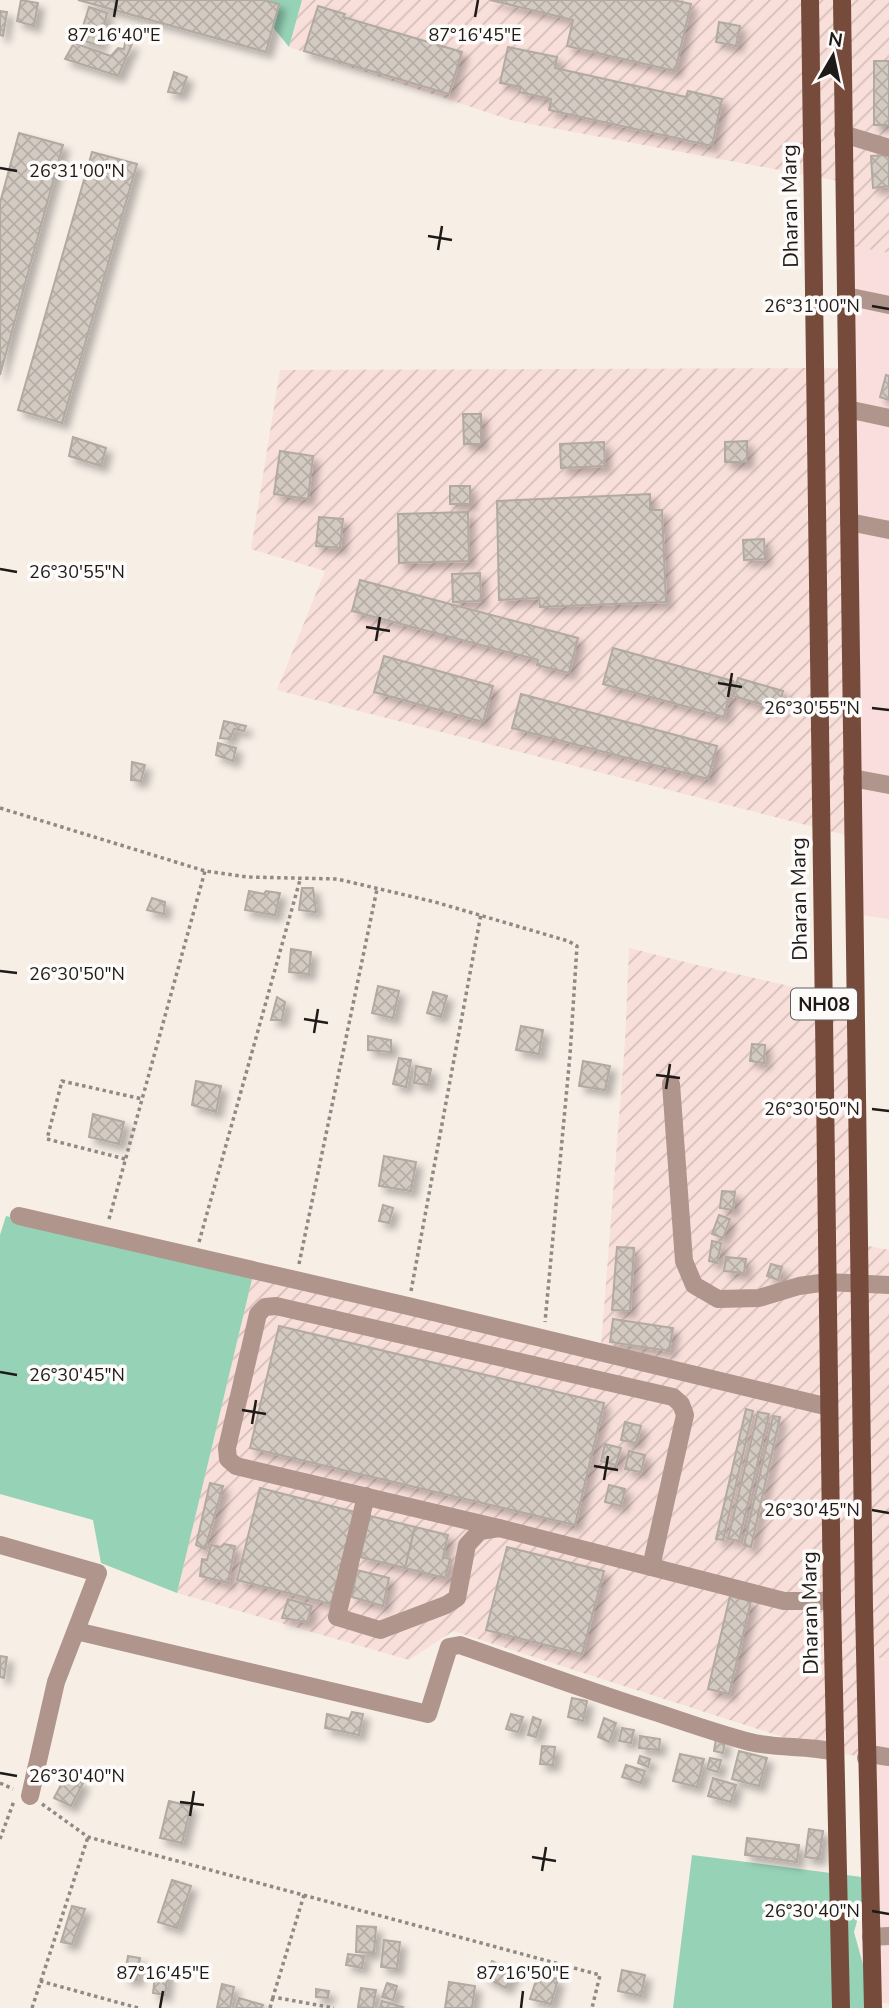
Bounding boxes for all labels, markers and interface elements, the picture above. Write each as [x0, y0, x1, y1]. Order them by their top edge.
north arrow [798, 21, 868, 91]
text: 87°16'40"E [68, 23, 161, 47]
text: 87°16'45"E [429, 23, 522, 47]
text: N [826, 26, 845, 54]
street label: Dharan Marg [775, 144, 805, 268]
text: 26°31'00"N [29, 159, 125, 183]
text: 26°31'00"N [764, 294, 860, 318]
text: 26°30'55"N [29, 560, 125, 584]
text: 26°30'55"N [764, 696, 860, 720]
street label: Dharan Marg [784, 837, 814, 961]
text: 26°30'50"N [29, 962, 125, 986]
road number: NH08 [791, 988, 857, 1020]
text: 26°30'50"N [764, 1097, 860, 1121]
text: 26°30'45"N [29, 1363, 125, 1387]
text: 26°30'45"N [764, 1498, 860, 1522]
street label: Dharan Marg [795, 1551, 825, 1675]
text: 26°30'40"N [29, 1764, 125, 1788]
text: 26°30'40"N [764, 1899, 860, 1923]
text: 87°16'45"E [117, 1961, 210, 1985]
text: 87°16'50"E [477, 1961, 570, 1985]

